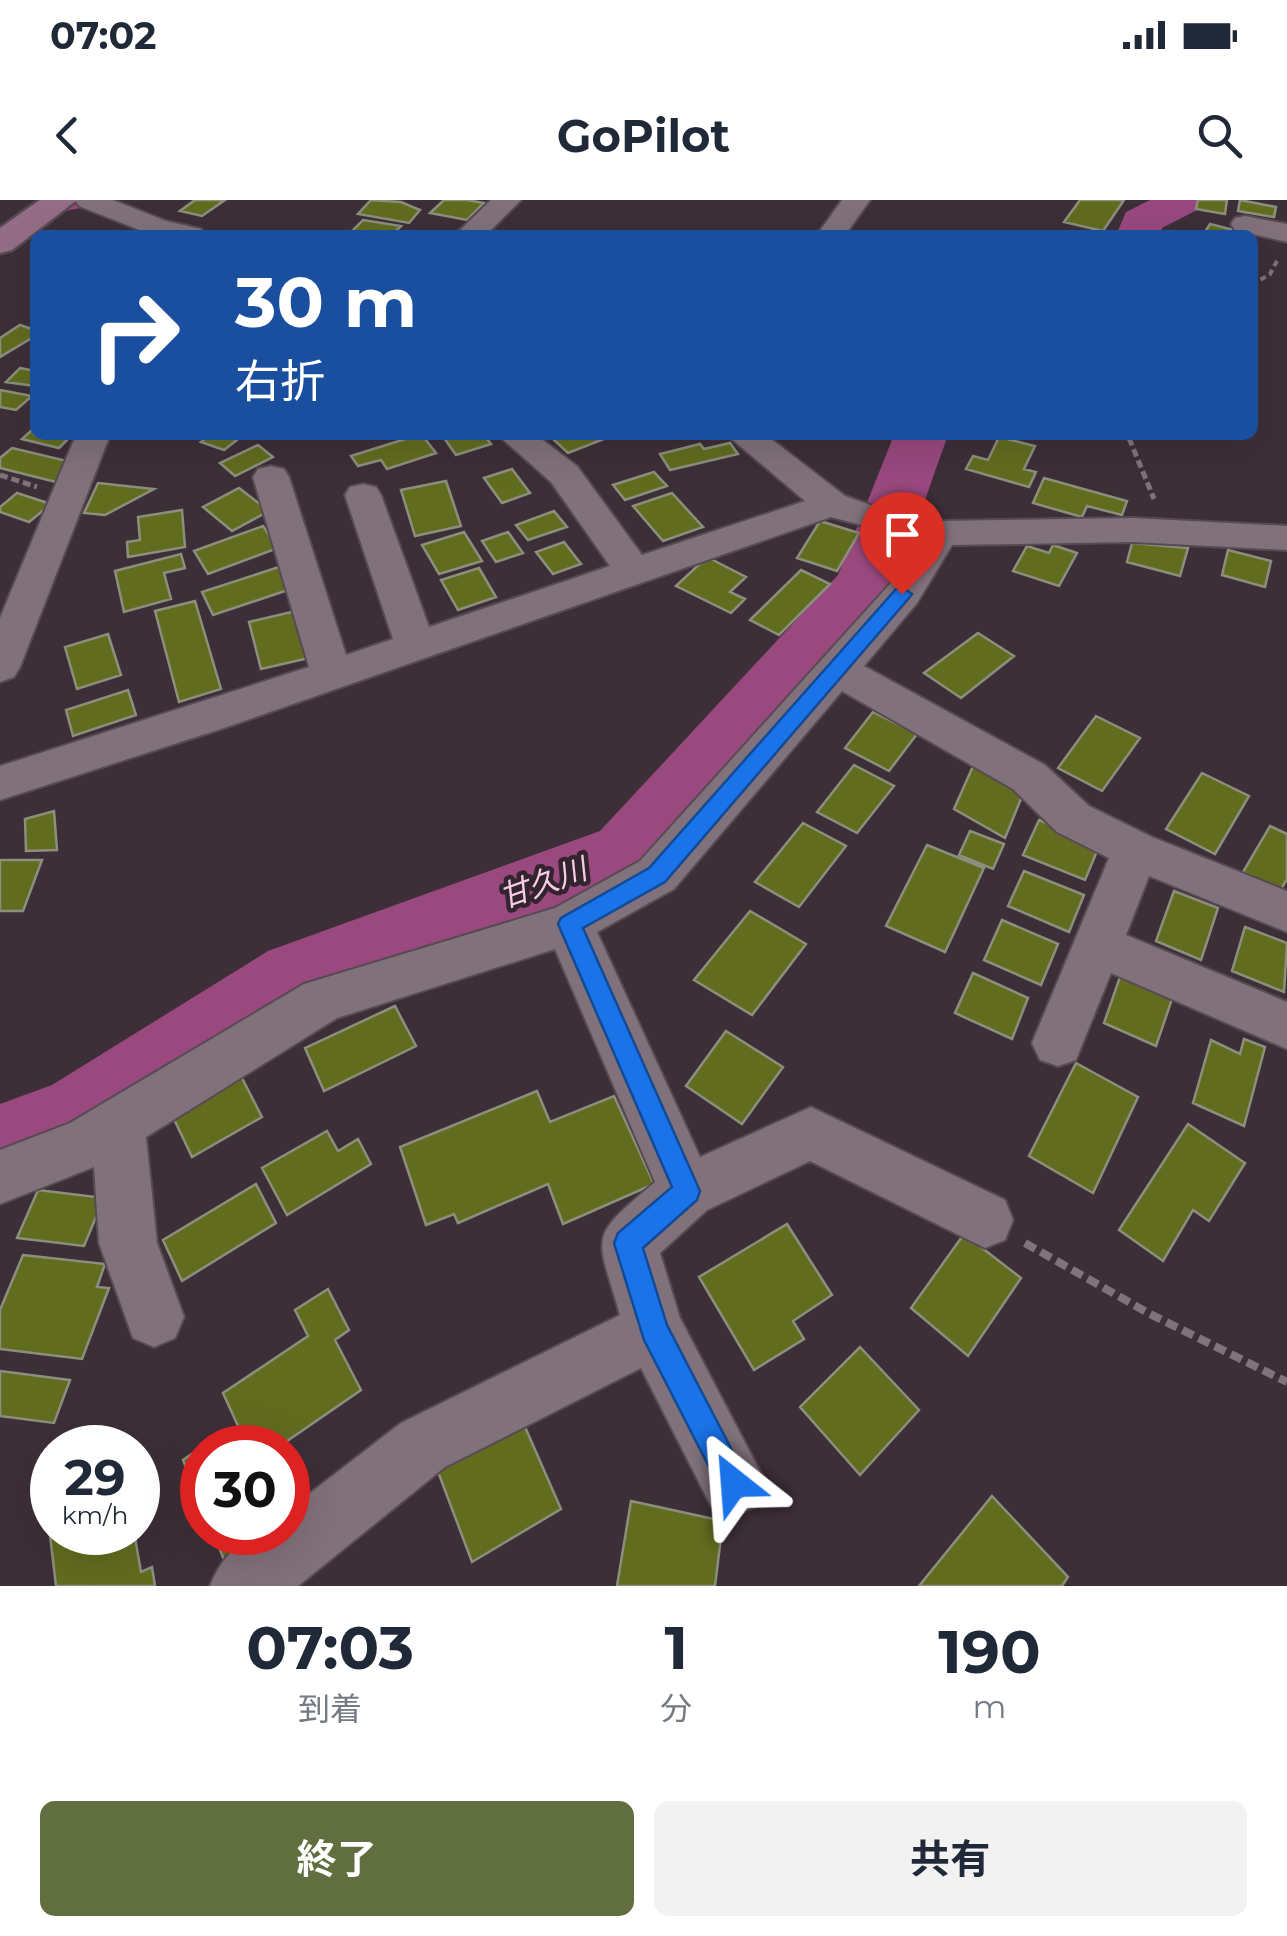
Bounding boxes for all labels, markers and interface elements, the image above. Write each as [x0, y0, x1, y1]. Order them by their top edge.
text: 07:02 [50, 12, 157, 59]
icon: back [40, 108, 95, 163]
text: GoPilot [557, 108, 730, 163]
icon: search [1192, 108, 1247, 163]
text: 30 m [235, 259, 417, 345]
icon: right [70, 270, 200, 400]
text: 右折 [235, 353, 325, 408]
pin [860, 492, 945, 595]
icon: arrive [875, 507, 930, 562]
water label: 甘久川 [494, 849, 594, 916]
speed limit sign: 30 [180, 1425, 310, 1555]
position arrow [682, 1431, 786, 1535]
text: 29 [64, 1447, 126, 1508]
text: km/h [62, 1500, 128, 1530]
text: 07:03 [246, 1611, 414, 1684]
text: 1 [664, 1611, 688, 1684]
text: 190 [938, 1615, 1041, 1688]
text: m [973, 1687, 1007, 1726]
text: 到着 [298, 1689, 362, 1728]
text: 分 [660, 1689, 692, 1728]
button: 終了 [40, 1801, 634, 1916]
button: 共有 [654, 1801, 1247, 1916]

